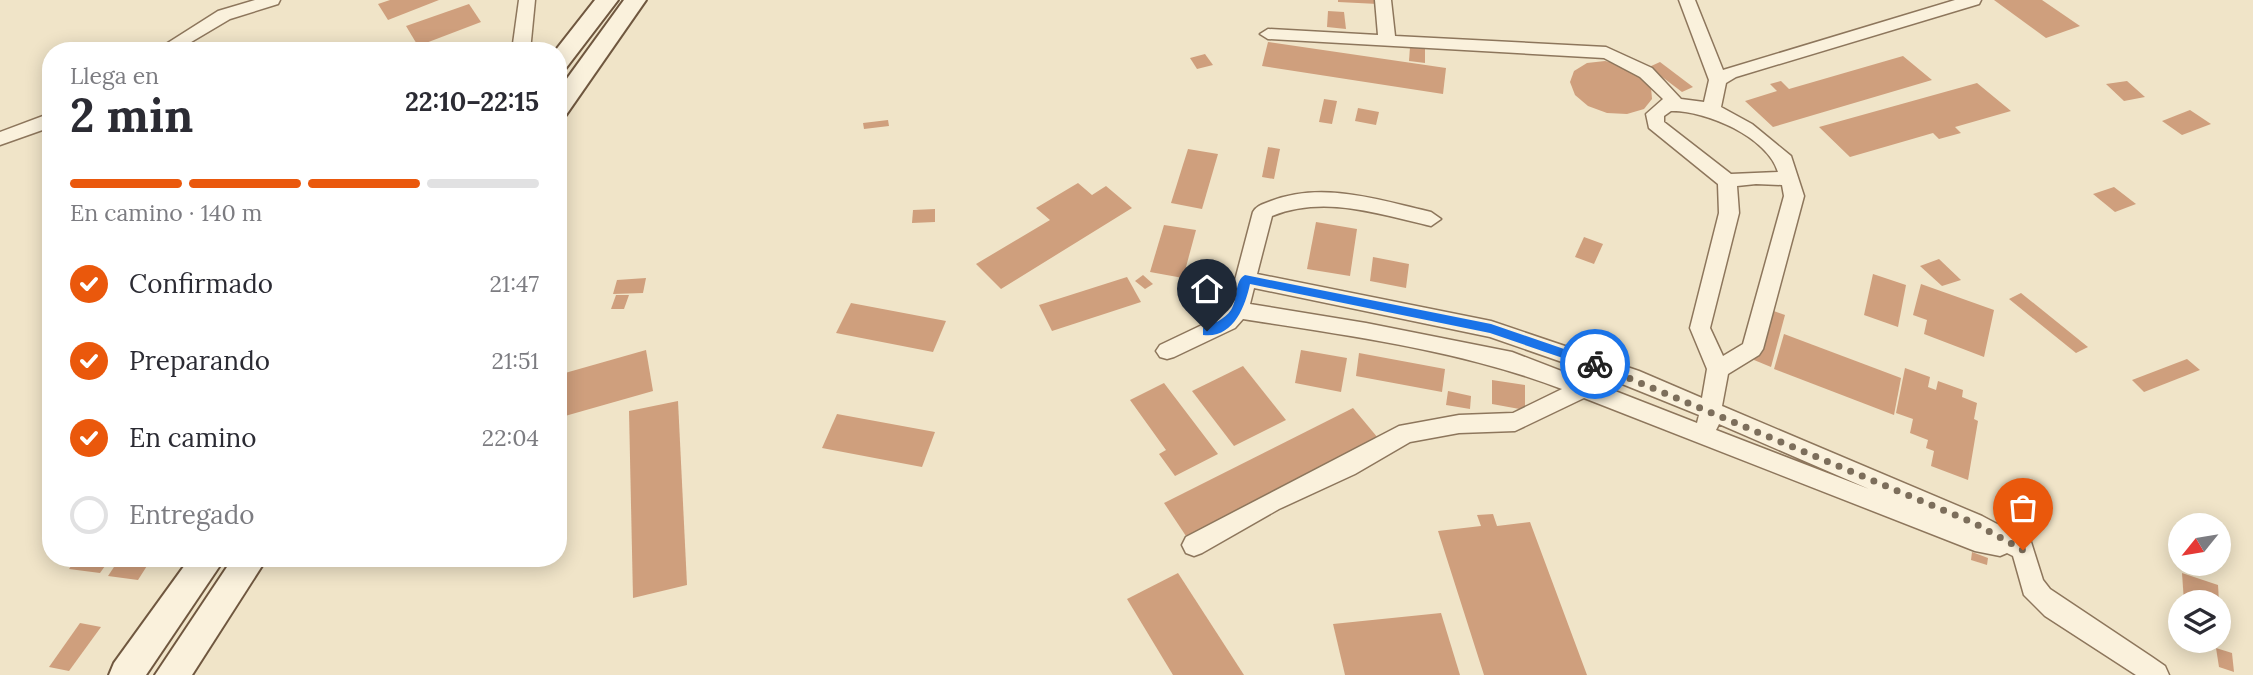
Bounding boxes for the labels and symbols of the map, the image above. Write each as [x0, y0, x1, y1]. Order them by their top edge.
pin [1177, 259, 1237, 331]
courier [1560, 329, 1630, 399]
pin [1993, 478, 2053, 550]
north arrow [2168, 513, 2231, 576]

